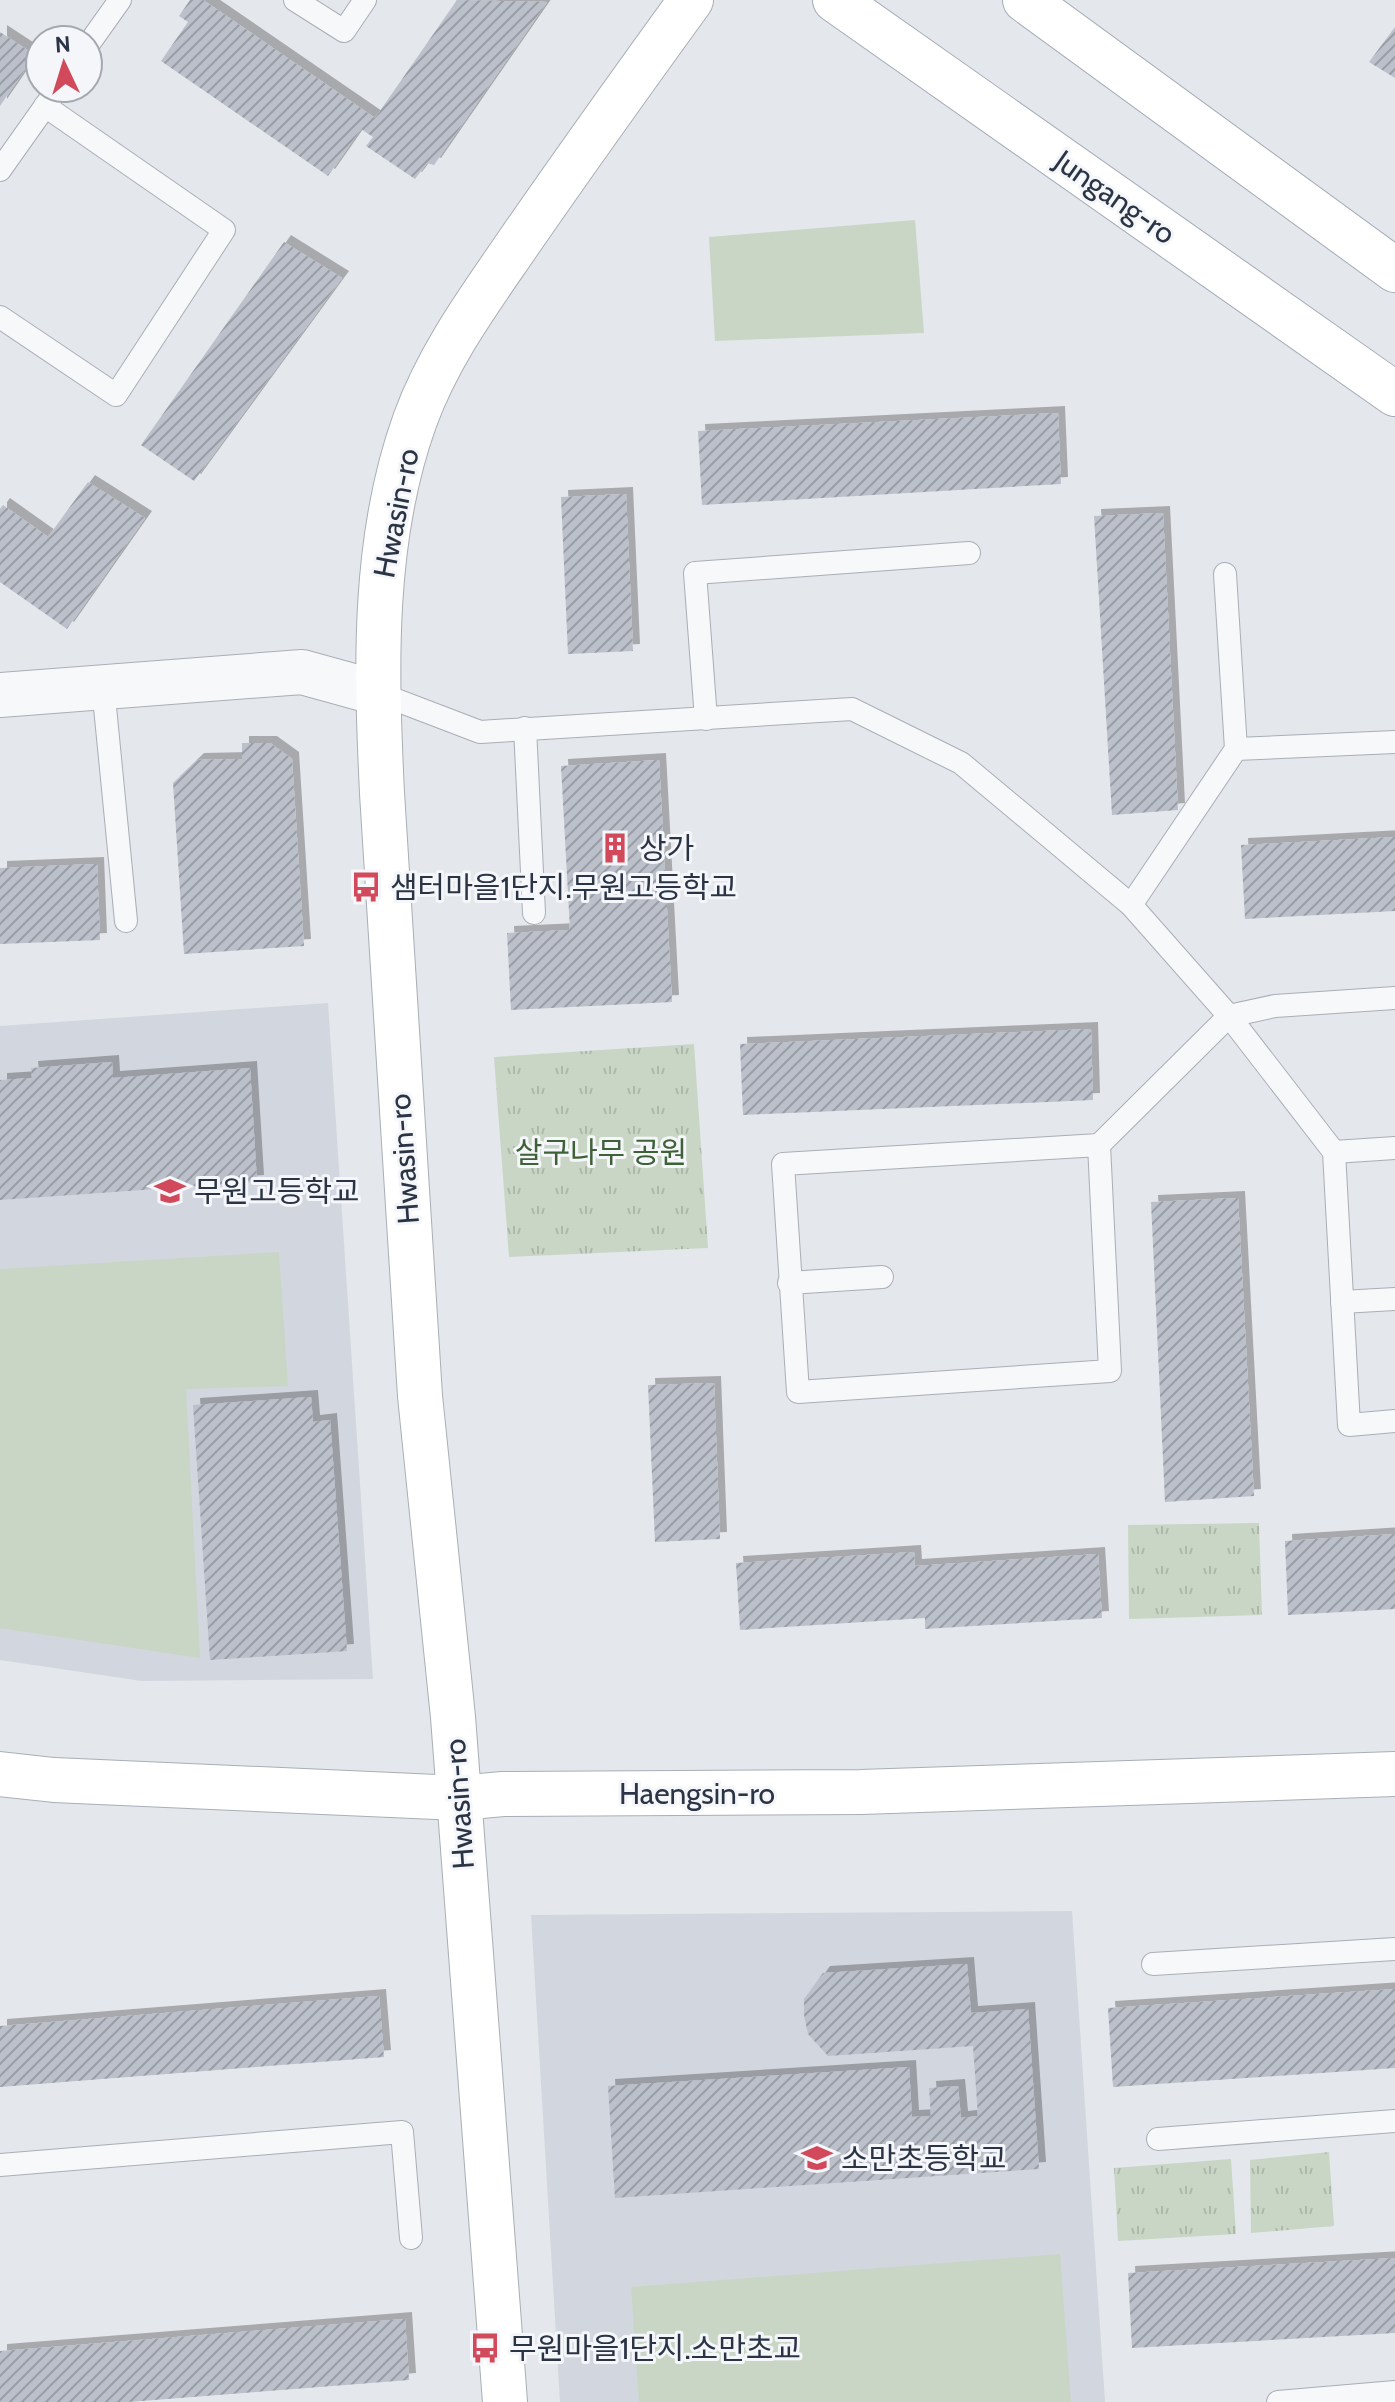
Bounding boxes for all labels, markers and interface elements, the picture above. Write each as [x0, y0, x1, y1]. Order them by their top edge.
north arrow [24, 24, 104, 104]
text: N [54, 31, 71, 59]
street label: Jungang-ro [1047, 141, 1183, 252]
street label: Hwasin-ro [365, 445, 427, 581]
place label: 상가 [639, 830, 694, 867]
building icon: 상가 [598, 831, 632, 865]
place label: 샘터마을1단지.무원고등학교 [390, 869, 737, 906]
bus stop icon: 샘터마을1단지.무원고등학교 [349, 870, 383, 904]
street label: Hwasin-ro [381, 1092, 427, 1226]
park label: 살구나무 공원 [515, 1134, 687, 1171]
place label: 무원고등학교 [194, 1173, 360, 1210]
school or university icon: 무원고등학교 [153, 1174, 187, 1208]
street label: Hwasin-ro [436, 1737, 482, 1871]
street label: Haengsin-ro [619, 1775, 775, 1812]
place label: 소만초등학교 [841, 2140, 1007, 2177]
school or university icon: 소만초등학교 [800, 2141, 834, 2175]
place label: 무원마을1단지.소만초교 [509, 2330, 801, 2367]
bus stop icon: 무원마을1단지.소만초교 [468, 2331, 502, 2365]

